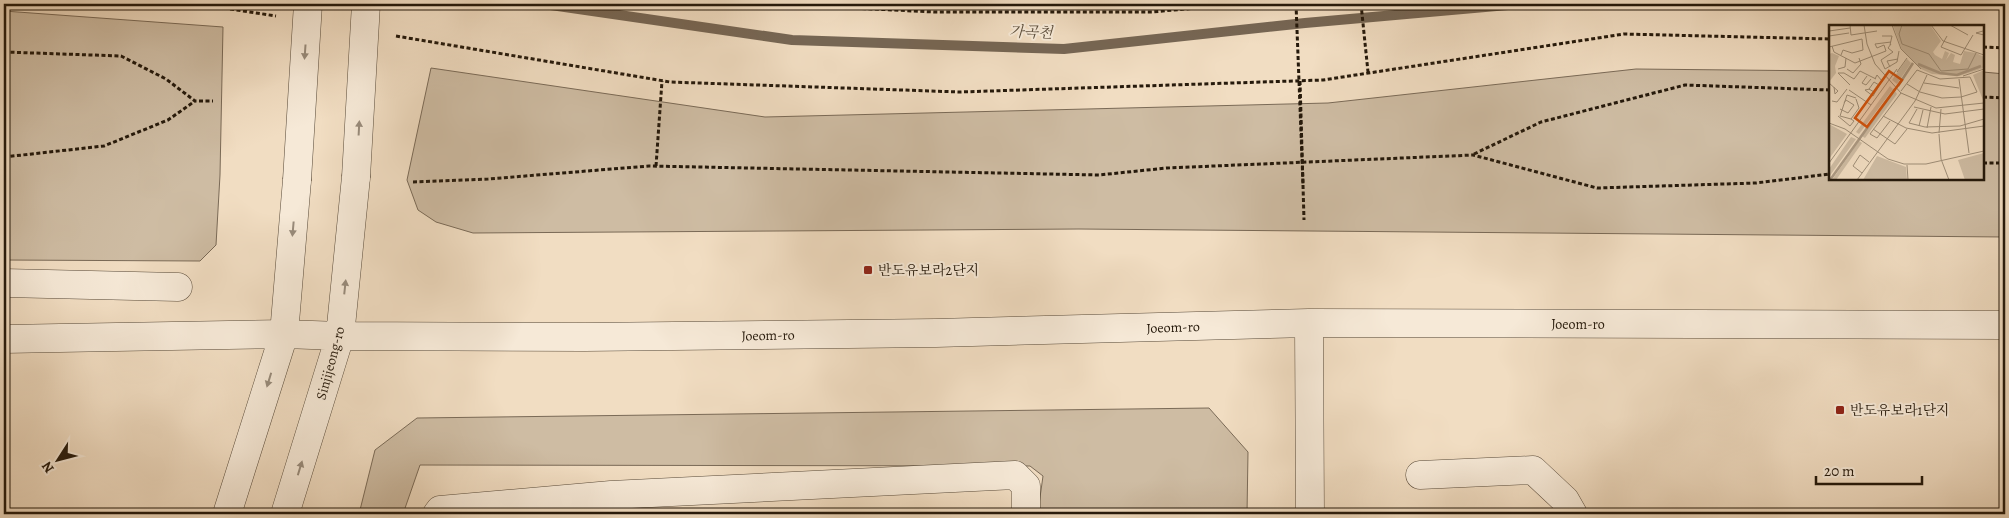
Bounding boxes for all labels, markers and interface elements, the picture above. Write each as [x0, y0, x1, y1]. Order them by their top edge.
water label: 가곡천 [1009, 21, 1055, 43]
inset map [1829, 25, 1984, 180]
one-way arrow [301, 45, 309, 61]
one-way arrow [355, 120, 363, 136]
one-way arrow [289, 221, 297, 237]
place label: 반도유보라2단지 [878, 261, 979, 280]
marker: 반도유보라2단지 [862, 264, 874, 276]
one-way arrow [341, 279, 349, 295]
street label: Joeom-ro [1551, 315, 1605, 334]
street label: Joeom-ro [1146, 317, 1200, 338]
street label: Sinjijeong-ro [312, 324, 349, 402]
street label: Joeom-ro [741, 326, 795, 345]
one-way arrow [264, 373, 272, 388]
place label: 반도유보라1단지 [1850, 401, 1949, 420]
marker: 반도유보라1단지 [1834, 404, 1846, 416]
north arrow [32, 436, 82, 486]
scale bar [1816, 453, 1923, 485]
text: N [37, 458, 59, 477]
one-way arrow [296, 460, 304, 475]
text: 20 m [1824, 461, 1855, 481]

